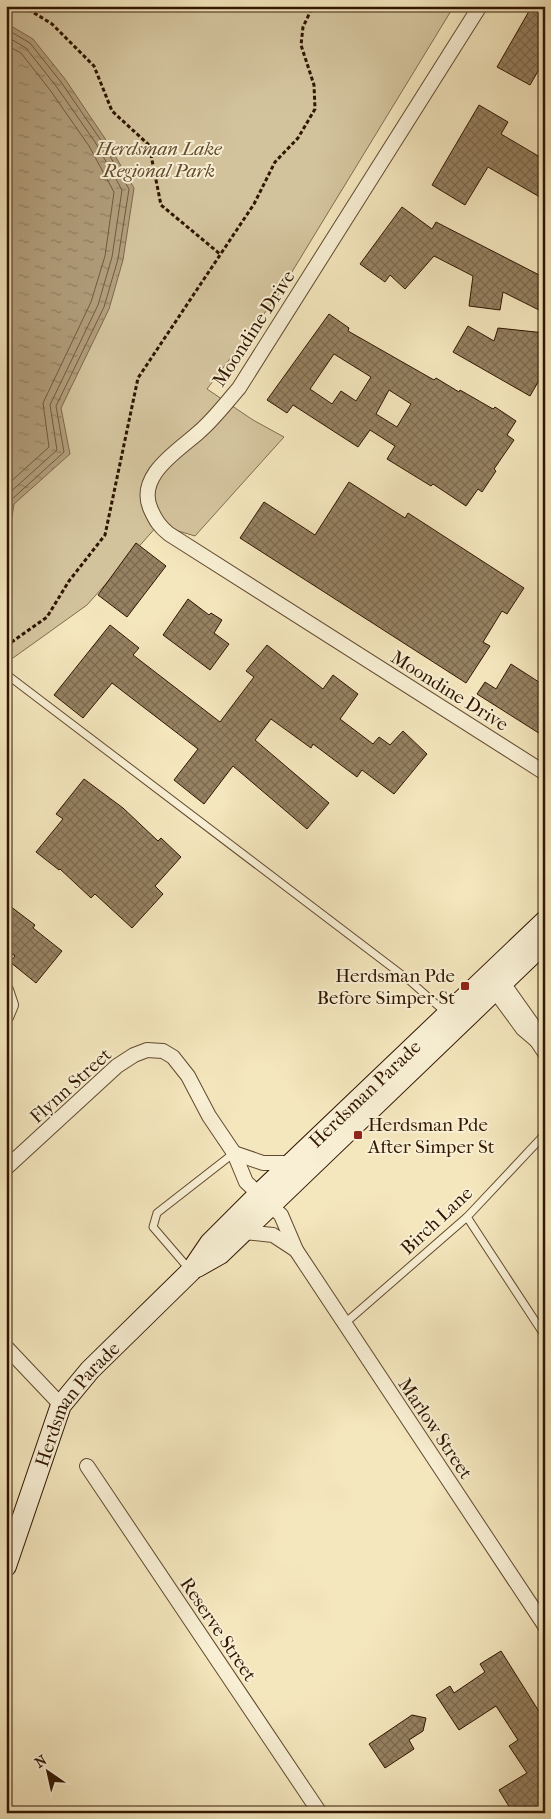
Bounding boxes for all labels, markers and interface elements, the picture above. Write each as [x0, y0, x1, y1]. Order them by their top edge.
park label: Herdsman Lake Regional Park [95, 138, 223, 182]
street label: Moondine Drive [208, 266, 300, 391]
street label: Moondine Drive [387, 646, 512, 736]
place label: Herdsman Pde Before Simper St [317, 965, 455, 1009]
marker: Herdsman Pde Before Simper St [459, 980, 471, 992]
street label: Herdsman Parade [305, 1036, 426, 1152]
street label: Flynn Street [26, 1043, 116, 1128]
place label: Herdsman Pde After Simper St [367, 1114, 495, 1158]
marker: Herdsman Pde After Simper St [352, 1129, 364, 1141]
street label: Birch Lane [396, 1182, 477, 1259]
street label: Herdsman Parade [31, 1337, 124, 1470]
street label: Marlow Street [393, 1374, 477, 1483]
street label: Reserve Street [175, 1574, 261, 1686]
north arrow [22, 1746, 72, 1796]
text: N [32, 1751, 50, 1772]

